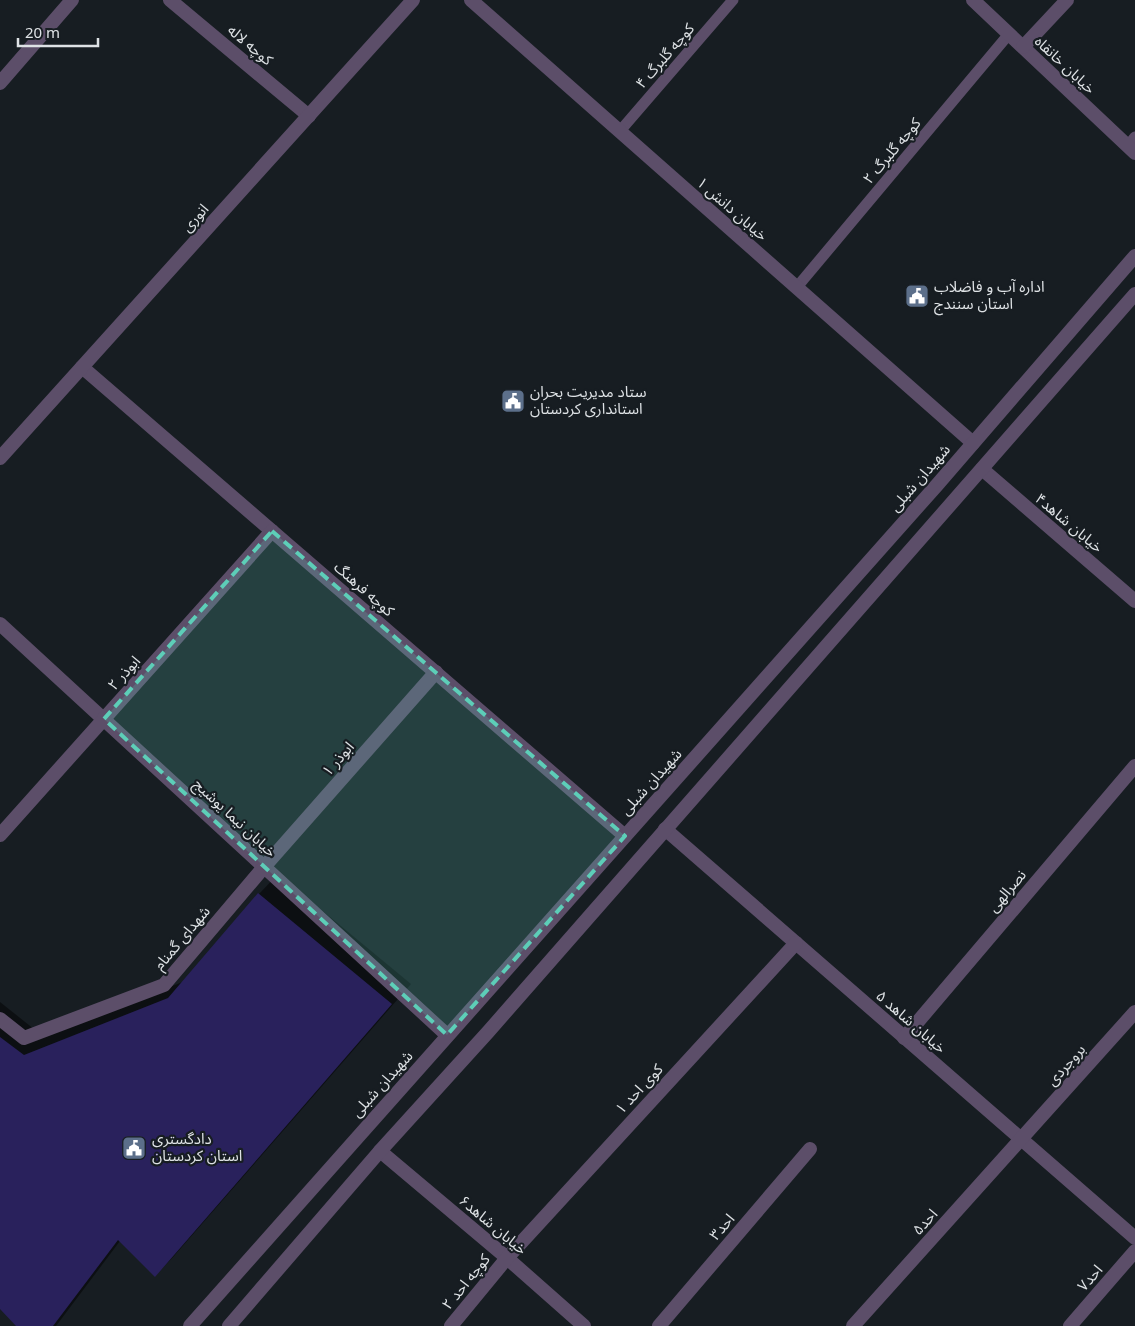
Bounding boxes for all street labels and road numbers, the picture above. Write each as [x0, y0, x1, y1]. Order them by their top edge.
street label: کوچه گلبرگ ۴ [627, 15, 704, 97]
street label: کوچه لاله [219, 16, 281, 75]
street label: خیابان خانقاه [1026, 27, 1104, 103]
street label: کوچه گلبرگ ۲ [854, 109, 931, 192]
street label: خیابان دانش ۱ [688, 168, 776, 250]
street label: انوری [173, 196, 217, 240]
street label: شهیدان شبلی [881, 436, 959, 520]
street label: خیابان شاهد۴ [1027, 484, 1111, 562]
street label: کوچه فرهنگ [326, 553, 403, 626]
street label: ابوذر ۲ [99, 647, 149, 699]
street label: ابوذر ۱ [313, 733, 363, 785]
street label: شهیدان شبلی [611, 740, 691, 824]
street label: خیابان نیما یوشیج [185, 770, 285, 866]
street label: نصرالهی [979, 862, 1035, 920]
street label: شهدای گمنام [145, 898, 219, 978]
street label: خیابان شاهد ۵ [868, 982, 954, 1063]
street label: بروجردی [1038, 1036, 1094, 1094]
street label: شهیدان شبلی [342, 1042, 422, 1126]
street label: کوی احد ۱ [606, 1055, 672, 1122]
street label: خیابان شاهد۶ [451, 1186, 535, 1264]
street label: احد۵ [903, 1201, 947, 1243]
street label: احد۳ [700, 1206, 744, 1248]
street label: کوچه احد ۲ [433, 1246, 500, 1318]
street label: احد۷ [1068, 1257, 1112, 1299]

